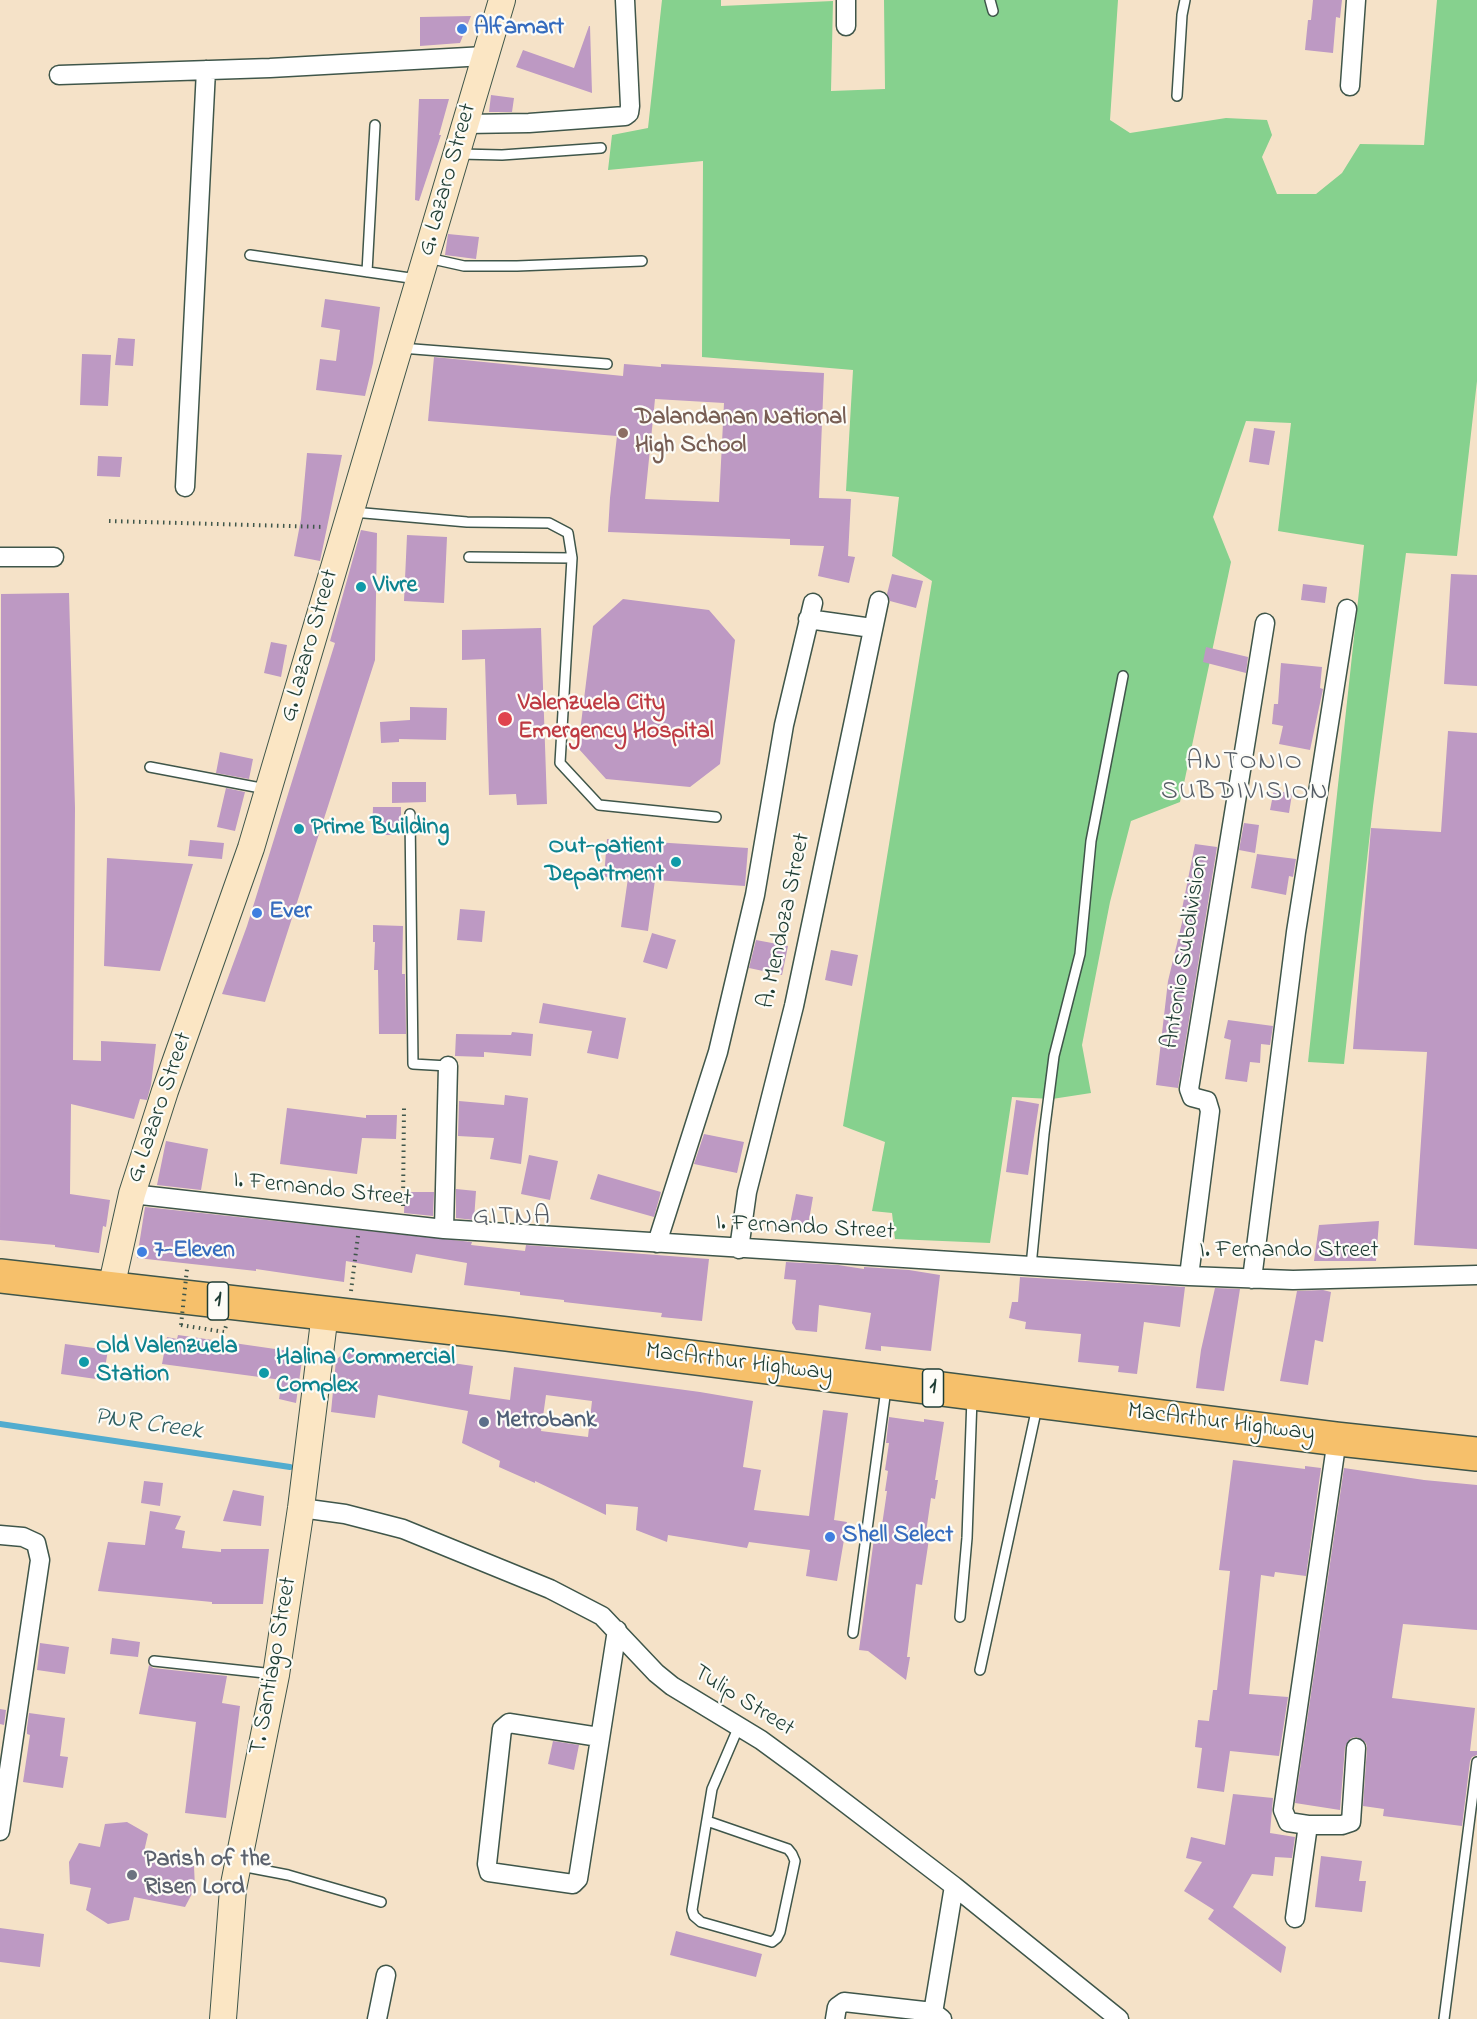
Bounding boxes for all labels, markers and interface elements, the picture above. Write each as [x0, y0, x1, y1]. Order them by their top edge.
place label: Alfamart [474, 15, 564, 43]
marker: Alfamart [455, 22, 469, 36]
street label: G. Lazaro Street [413, 100, 485, 260]
place label: Dalandanan National High School [635, 405, 846, 461]
marker: Dalandanan National High School [616, 426, 630, 440]
street label: G. Lazaro Street [275, 566, 347, 726]
place label: Vivre [373, 573, 417, 601]
marker: Vivre [354, 580, 368, 594]
place label: Valenzuela City Emergency Hospital [518, 691, 714, 747]
marker: Valenzuela City Emergency Hospital [496, 710, 514, 728]
district label: ANTONIO SUBDIVISION [1161, 748, 1329, 810]
place label: Prime Building [311, 815, 449, 843]
marker: Prime Building [292, 822, 306, 836]
street label: A. Mendoza Street [753, 831, 819, 1011]
place label: Out-patient Department [545, 834, 664, 890]
street label: Antonio Subdivision [1157, 853, 1217, 1051]
marker: Out-patient Department [669, 855, 683, 869]
place label: Ever [269, 899, 312, 927]
marker: Ever [250, 906, 264, 920]
street label: G. Lazaro Street [122, 1029, 200, 1187]
street label: I. Fernando Street [231, 1167, 413, 1215]
district label: GITNA [473, 1203, 551, 1235]
street label: I. Fernando Street [715, 1210, 895, 1248]
place label: 7-Eleven [154, 1238, 235, 1266]
street label: I. Fernando Street [1199, 1238, 1379, 1266]
marker: 7-Eleven [135, 1245, 149, 1259]
road number: 1 [208, 1282, 228, 1320]
place label: Old Valenzuela Station [96, 1334, 238, 1390]
street label: MacArthur Highway [644, 1338, 834, 1390]
place label: Halina Commercial Complex [276, 1345, 455, 1401]
marker: Old Valenzuela Station [77, 1355, 91, 1369]
marker: Halina Commercial Complex [257, 1366, 271, 1380]
road number: 1 [922, 1369, 944, 1407]
street label: MacArthur Highway [1126, 1398, 1316, 1450]
water label: PNR Creek [92, 1403, 204, 1449]
place label: Metrobank [496, 1408, 597, 1436]
marker: Metrobank [477, 1415, 491, 1429]
place label: Shell Select [842, 1523, 953, 1551]
marker: Shell Select [823, 1530, 837, 1544]
street label: T. Santiago Street [245, 1575, 305, 1757]
street label: Tulip Street [687, 1660, 799, 1744]
place label: Parish of the Risen Lord [144, 1847, 271, 1903]
marker: Parish of the Risen Lord [125, 1868, 139, 1882]

